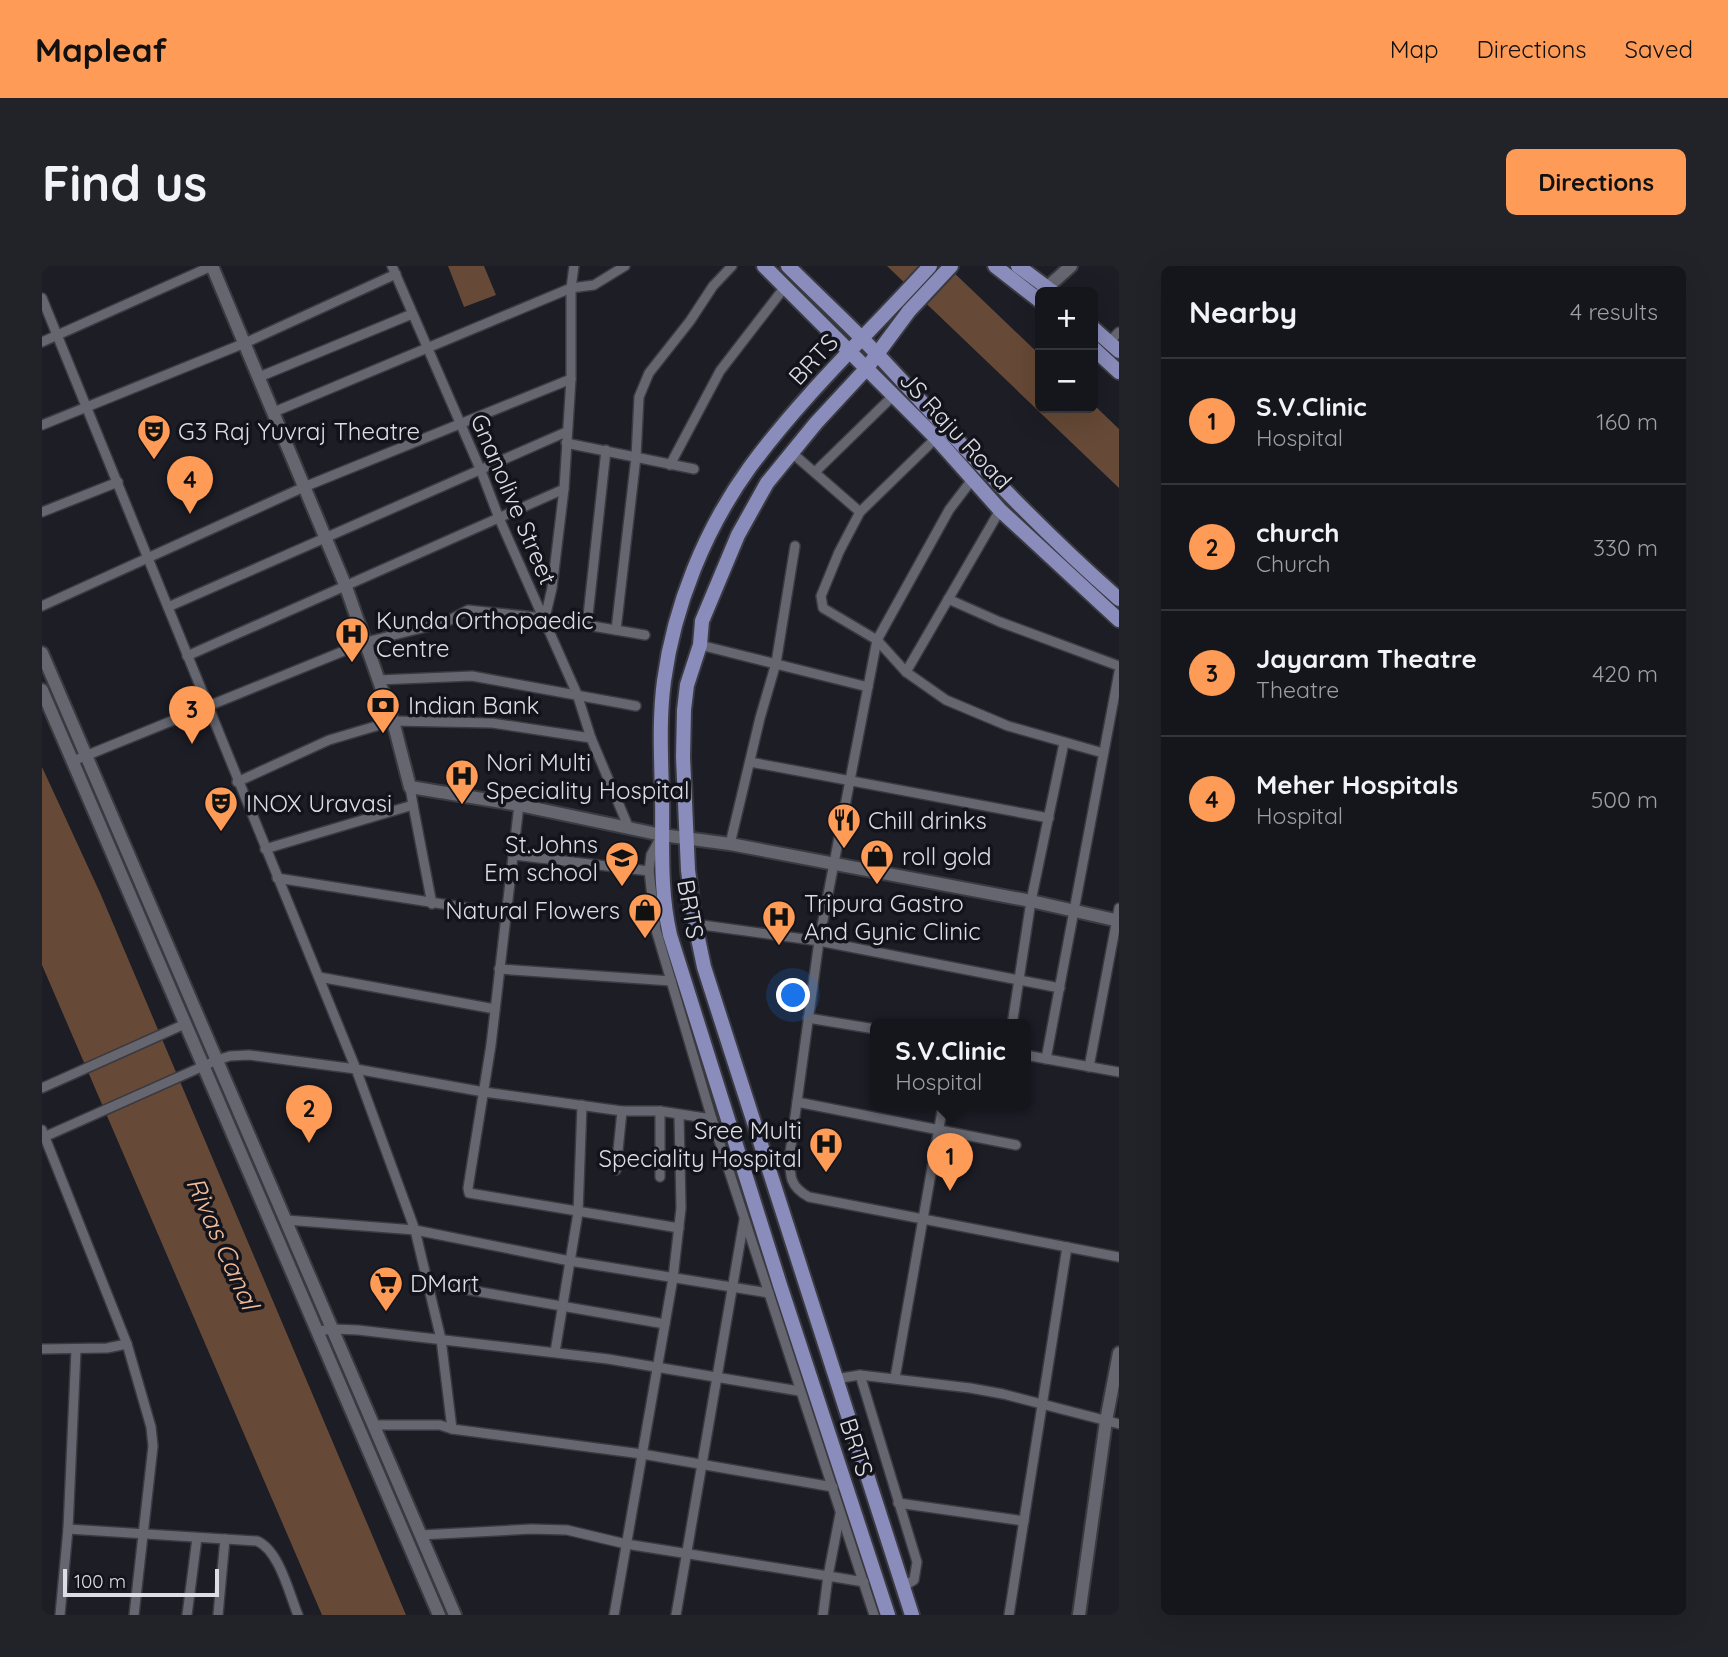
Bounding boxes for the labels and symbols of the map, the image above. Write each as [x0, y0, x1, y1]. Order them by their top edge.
street label: BRTS [782, 327, 844, 391]
street label: JS Raju Road [894, 365, 1018, 495]
street label: Gnanolive Street [465, 409, 563, 589]
theatre icon: G3 Raj Yuvraj Theatre [135, 412, 173, 461]
place label: G3 Raj Yuvraj Theatre [178, 416, 420, 446]
pin: 4 [167, 456, 213, 514]
place label: Kunda Orthopaedic Centre [376, 605, 594, 663]
hospital icon: Kunda Orthopaedic Centre [333, 615, 371, 664]
pin: 3 [169, 686, 215, 744]
bank icon: Indian Bank [364, 686, 402, 735]
place label: Indian Bank [408, 690, 539, 720]
place label: Nori Multi Speciality Hospital [486, 747, 690, 805]
hospital icon: Nori Multi Speciality Hospital [443, 757, 481, 806]
theatre icon: INOX Uravasi [202, 784, 240, 833]
place label: INOX Uravasi [246, 788, 392, 818]
restaurant icon: Chill drinks [825, 801, 863, 850]
place label: Chill drinks [868, 805, 987, 835]
place label: St.Johns Em school [484, 829, 598, 887]
shop icon: roll gold [858, 837, 896, 886]
school or university icon: St.Johns Em school [603, 839, 641, 888]
place label: roll gold [902, 841, 992, 871]
street label: BRTS [671, 877, 711, 941]
place label: Tripura Gastro And Gynic Clinic [804, 888, 981, 946]
shop icon: Natural Flowers [626, 891, 664, 940]
place label: Natural Flowers [445, 895, 620, 925]
hospital icon: Tripura Gastro And Gynic Clinic [760, 898, 798, 947]
your location [776, 978, 810, 1012]
pin: 2 [286, 1085, 332, 1143]
place label: Sree Multi Speciality Hospital [598, 1115, 802, 1173]
hospital icon: Sree Multi Speciality Hospital [807, 1125, 845, 1174]
pin: 1 [927, 1133, 973, 1191]
water label: Rivas Canal [179, 1172, 268, 1317]
supermarket icon: DMart [367, 1264, 405, 1313]
place label: DMart [410, 1268, 479, 1298]
street label: BRTS [834, 1414, 880, 1480]
scale bar [63, 1566, 219, 1598]

